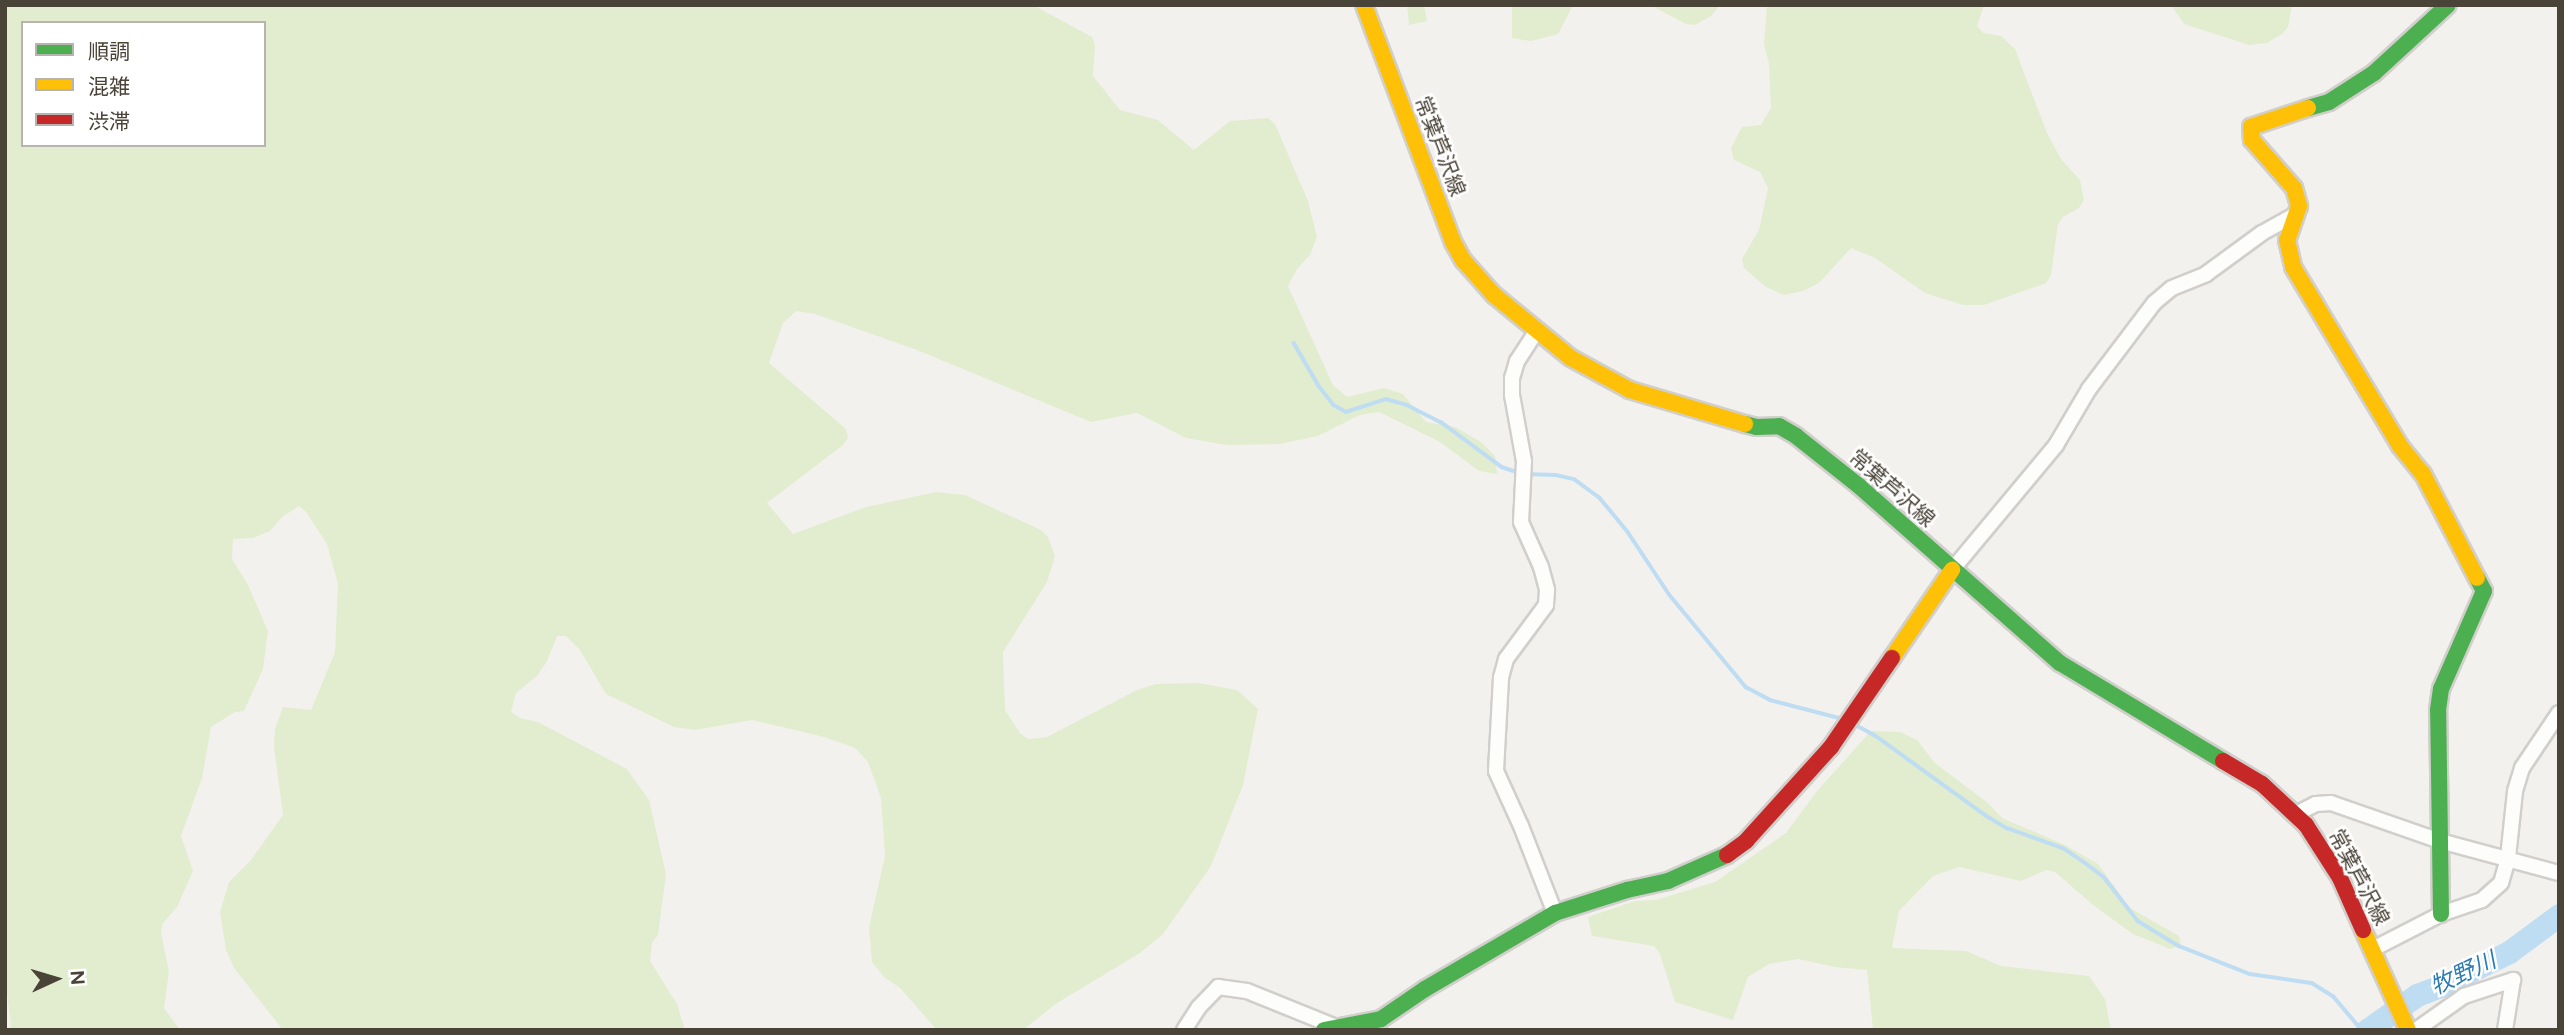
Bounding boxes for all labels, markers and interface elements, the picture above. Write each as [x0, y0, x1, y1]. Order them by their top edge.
legend [21, 21, 266, 147]
text: 順調 [88, 39, 130, 64]
text: 混雑 [88, 74, 130, 99]
street label: 常葉芦沢線 [1409, 92, 1471, 200]
text: 渋滞 [88, 109, 130, 134]
street label: 常葉芦沢線 [1844, 444, 1940, 532]
street label: 常葉芦沢線 [2323, 825, 2395, 929]
north arrow [21, 944, 91, 1014]
water label: 牧野川 [2426, 946, 2500, 1000]
text: N [65, 969, 89, 986]

